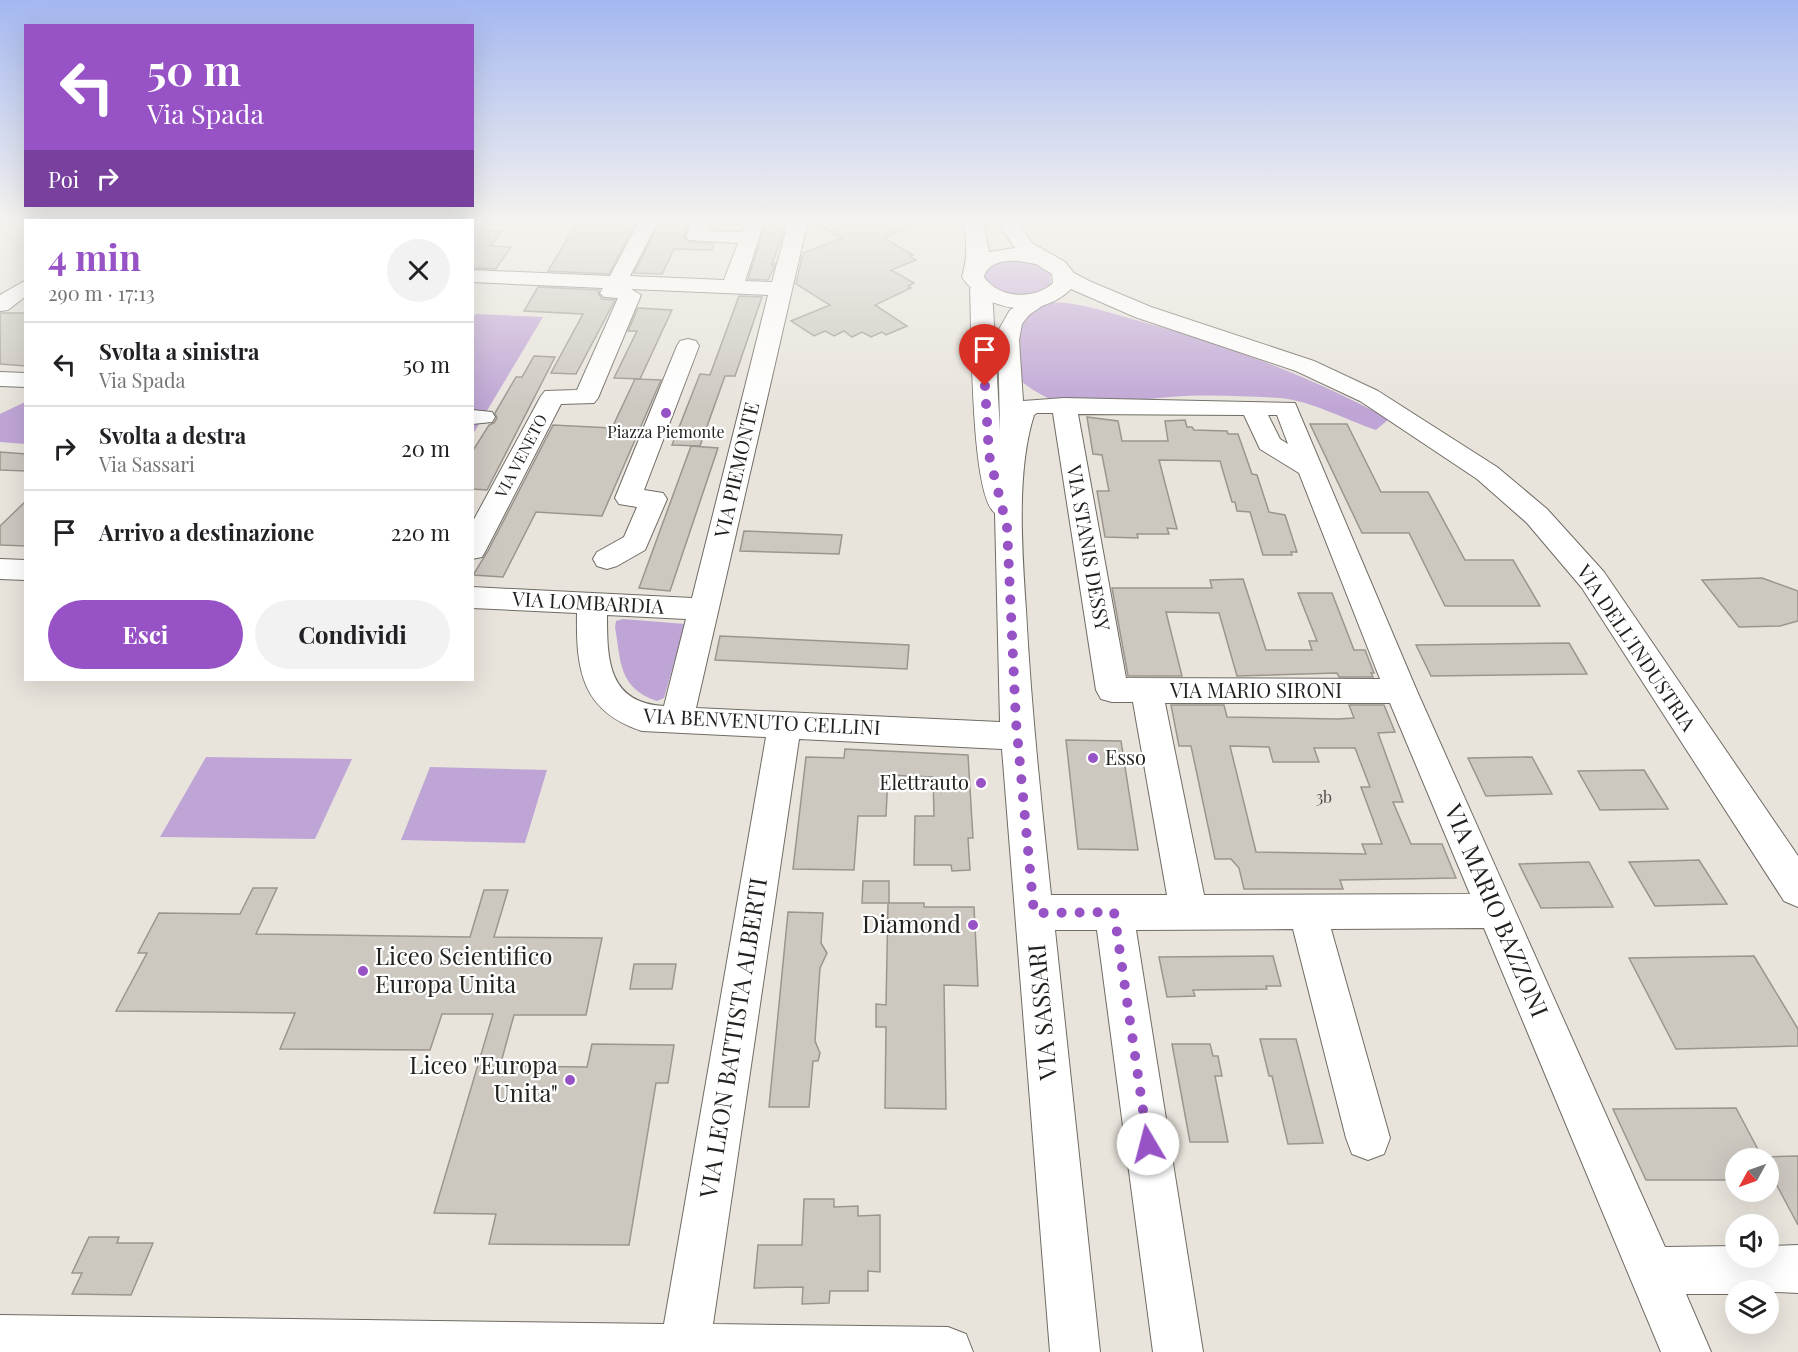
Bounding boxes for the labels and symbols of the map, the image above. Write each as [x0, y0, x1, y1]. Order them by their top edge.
pin [959, 324, 1010, 386]
street label: VIA PIEMONTE [707, 399, 764, 541]
marker: Piazza Piemonte [659, 406, 673, 420]
street label: VIA VENETO [489, 410, 551, 502]
place label: Piazza Piemonte [607, 421, 725, 442]
street label: VIA STANIS DESSY [1061, 462, 1117, 633]
street label: VIA DELL'INDUSTRIA [1571, 558, 1703, 736]
street label: VIA LOMBARDIA [511, 584, 665, 619]
street label: VIA MARIO SIRONI [1169, 676, 1342, 703]
street label: VIA BENVENUTO CELLINI [642, 701, 881, 740]
place label: Esso [1105, 743, 1146, 770]
marker: Esso [1086, 751, 1100, 765]
place label: Elettrauto [879, 768, 969, 795]
marker: Elettrauto [974, 776, 988, 790]
house number: 3b [1316, 786, 1332, 807]
street label: VIA MARIO BAZZONI [1438, 798, 1557, 1022]
street label: VIA LEON BATTISTA ALBERTI [691, 875, 773, 1201]
place label: Diamond [862, 907, 961, 939]
marker: Diamond [966, 918, 980, 932]
place label: Liceo Scientifico Europa Unita [375, 939, 552, 999]
street label: VIA SASSARI [1019, 943, 1063, 1083]
marker: Liceo Scientifico Europa Unita [356, 964, 370, 978]
place label: Liceo "Europa Unita" [409, 1048, 558, 1108]
marker: Liceo "Europa Unita" [563, 1073, 577, 1087]
position arrow [1116, 1112, 1180, 1176]
north arrow [1725, 1148, 1779, 1202]

